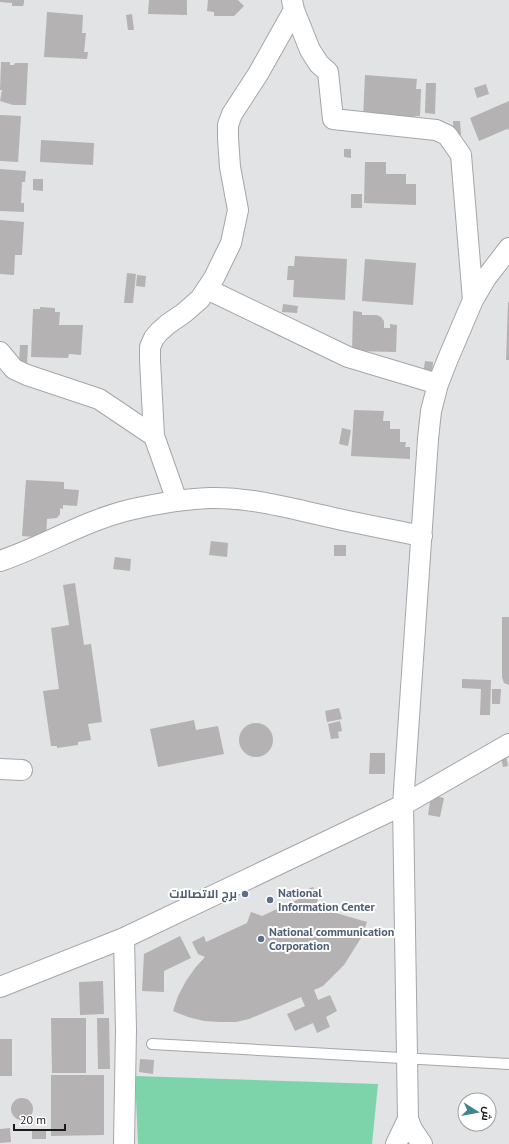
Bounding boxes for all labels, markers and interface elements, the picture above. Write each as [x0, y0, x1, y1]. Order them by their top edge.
place label: National Information Center [278, 885, 375, 914]
place label: برج الاتصالات [169, 886, 237, 903]
marker: برج الاتصالات [240, 889, 250, 899]
marker: National Information Center [265, 895, 275, 905]
place label: National communication Corporation [269, 924, 394, 953]
marker: National communication Corporation [256, 934, 266, 944]
north arrow [457, 1092, 497, 1132]
scale bar [14, 1106, 65, 1132]
text: ش [479, 1106, 495, 1122]
text: 20 m [20, 1112, 46, 1127]

